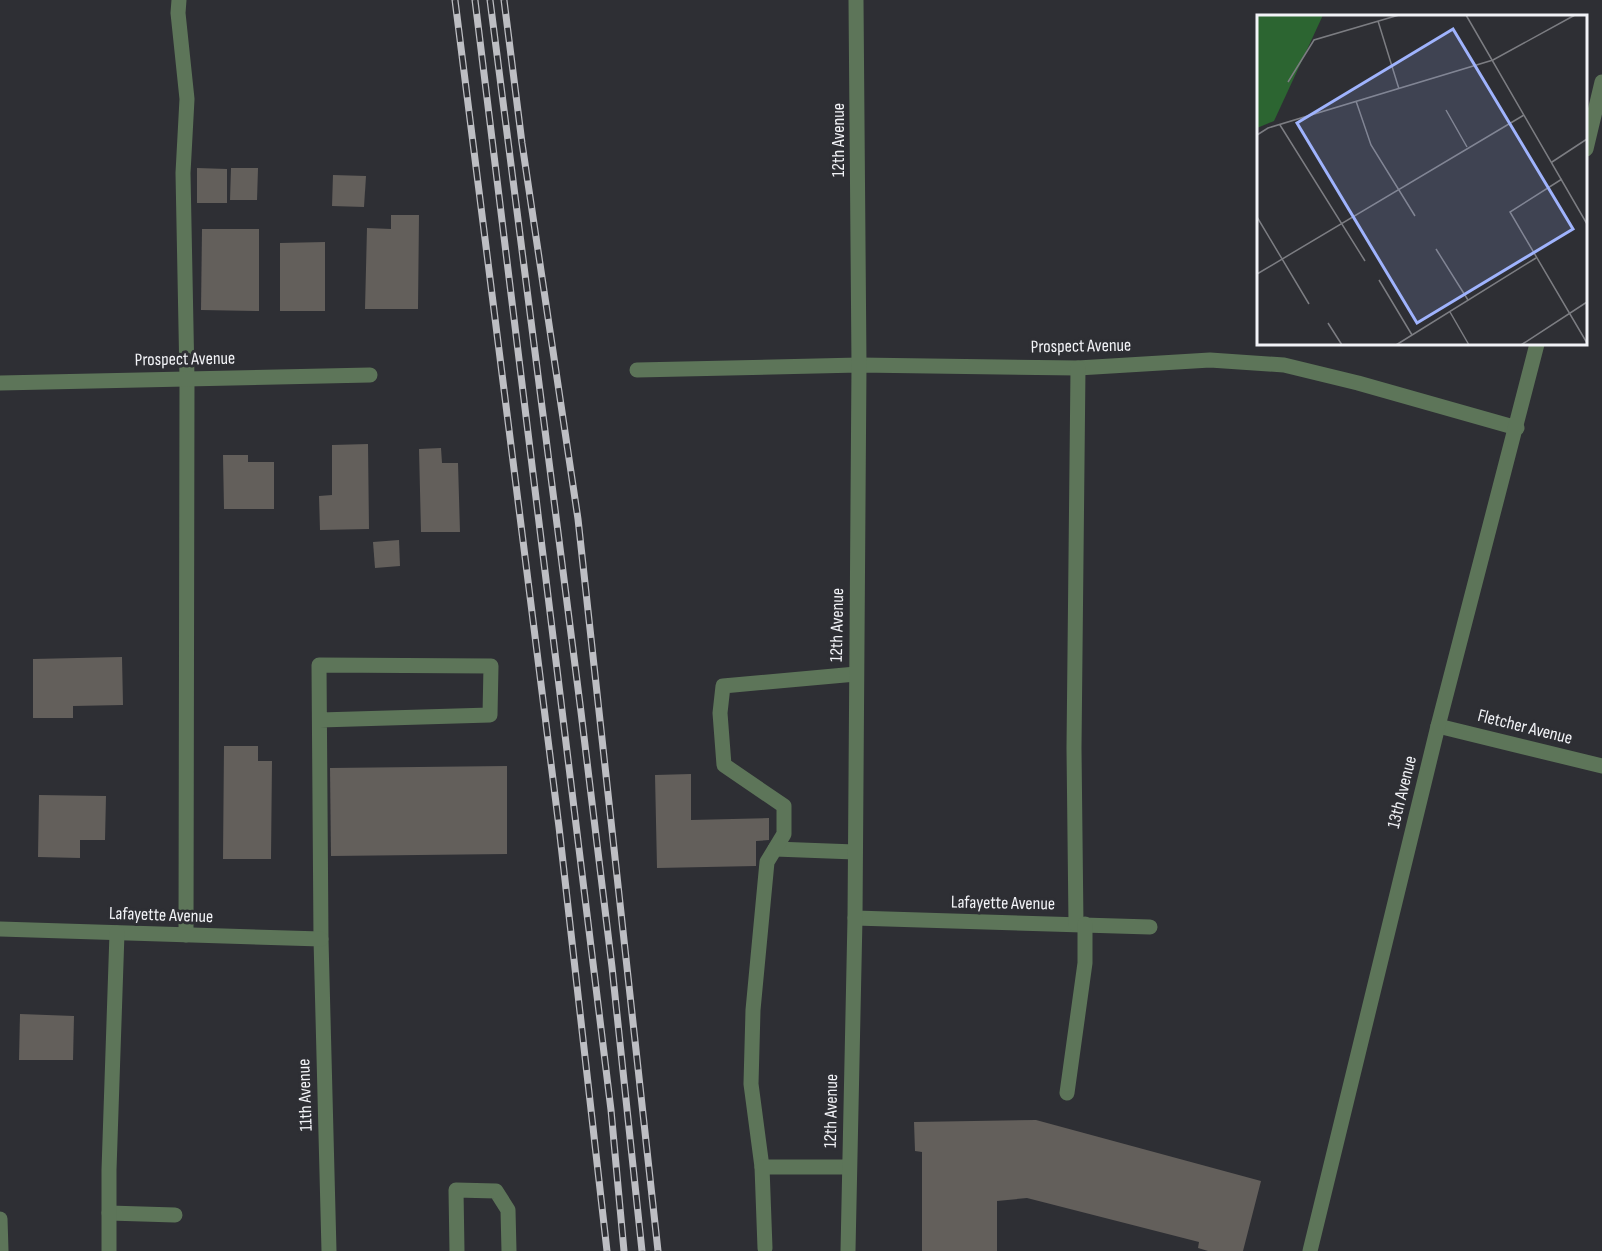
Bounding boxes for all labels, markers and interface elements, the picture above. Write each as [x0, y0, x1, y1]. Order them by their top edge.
inset map [1257, 15, 1587, 345]
street label: 12th Avenue [828, 103, 849, 177]
street label: Prospect Avenue [1031, 335, 1131, 357]
street label: Prospect Avenue [135, 348, 235, 370]
street label: 12th Avenue [826, 588, 848, 662]
street label: Fletcher Avenue [1475, 705, 1575, 749]
street label: 13th Avenue [1383, 754, 1421, 830]
street label: Lafayette Avenue [951, 892, 1055, 914]
street label: Lafayette Avenue [109, 903, 213, 927]
street label: 11th Avenue [293, 1058, 317, 1132]
street label: 12th Avenue [820, 1074, 842, 1148]

